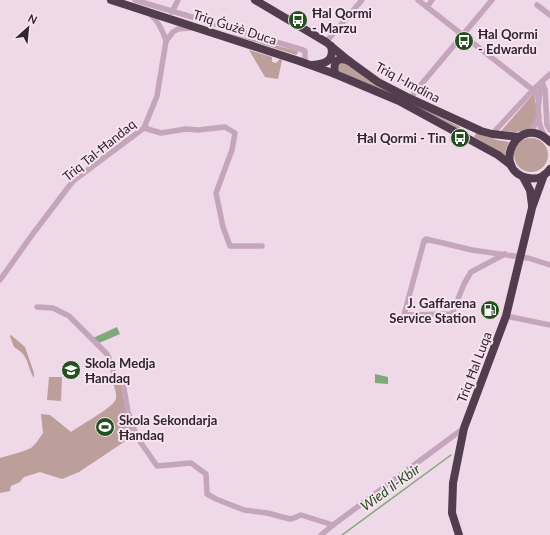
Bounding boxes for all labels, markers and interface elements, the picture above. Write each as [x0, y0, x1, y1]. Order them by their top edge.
place label: Ħal Qormi - Marzu [312, 5, 372, 36]
street label: Triq Ġużè Duca [191, 6, 279, 48]
north arrow [8, 8, 48, 48]
bus stop icon: Ħal Qormi - Marzu [287, 9, 309, 31]
text: N [26, 11, 39, 26]
place label: Ħal Qormi - Edwardu [478, 26, 538, 57]
bus stop icon: Ħal Qormi - Edwardu [453, 30, 475, 52]
street label: Triq l-Imdina [373, 58, 443, 106]
street label: Triq Tal-Ħandaq [59, 116, 139, 184]
bus stop icon: Ħal Qormi - Tin [449, 127, 471, 149]
place label: Ħal Qormi - Tin [357, 130, 446, 146]
place label: J. Gaffarena Service Station [389, 295, 476, 326]
fuel station icon: J. Gaffarena Service Station [479, 299, 501, 321]
street label: Triq Ħal Luqa [453, 329, 495, 405]
place label: Skola Medja Ħandaq [85, 355, 155, 386]
school or university icon: Skola Medja Ħandaq [60, 359, 82, 381]
place label: Skola Sekondarja Ħandaq [119, 412, 217, 443]
sports icon: Skola Sekondarja Ħandaq [94, 416, 116, 438]
water label: Wied il-Kbir [357, 460, 423, 514]

